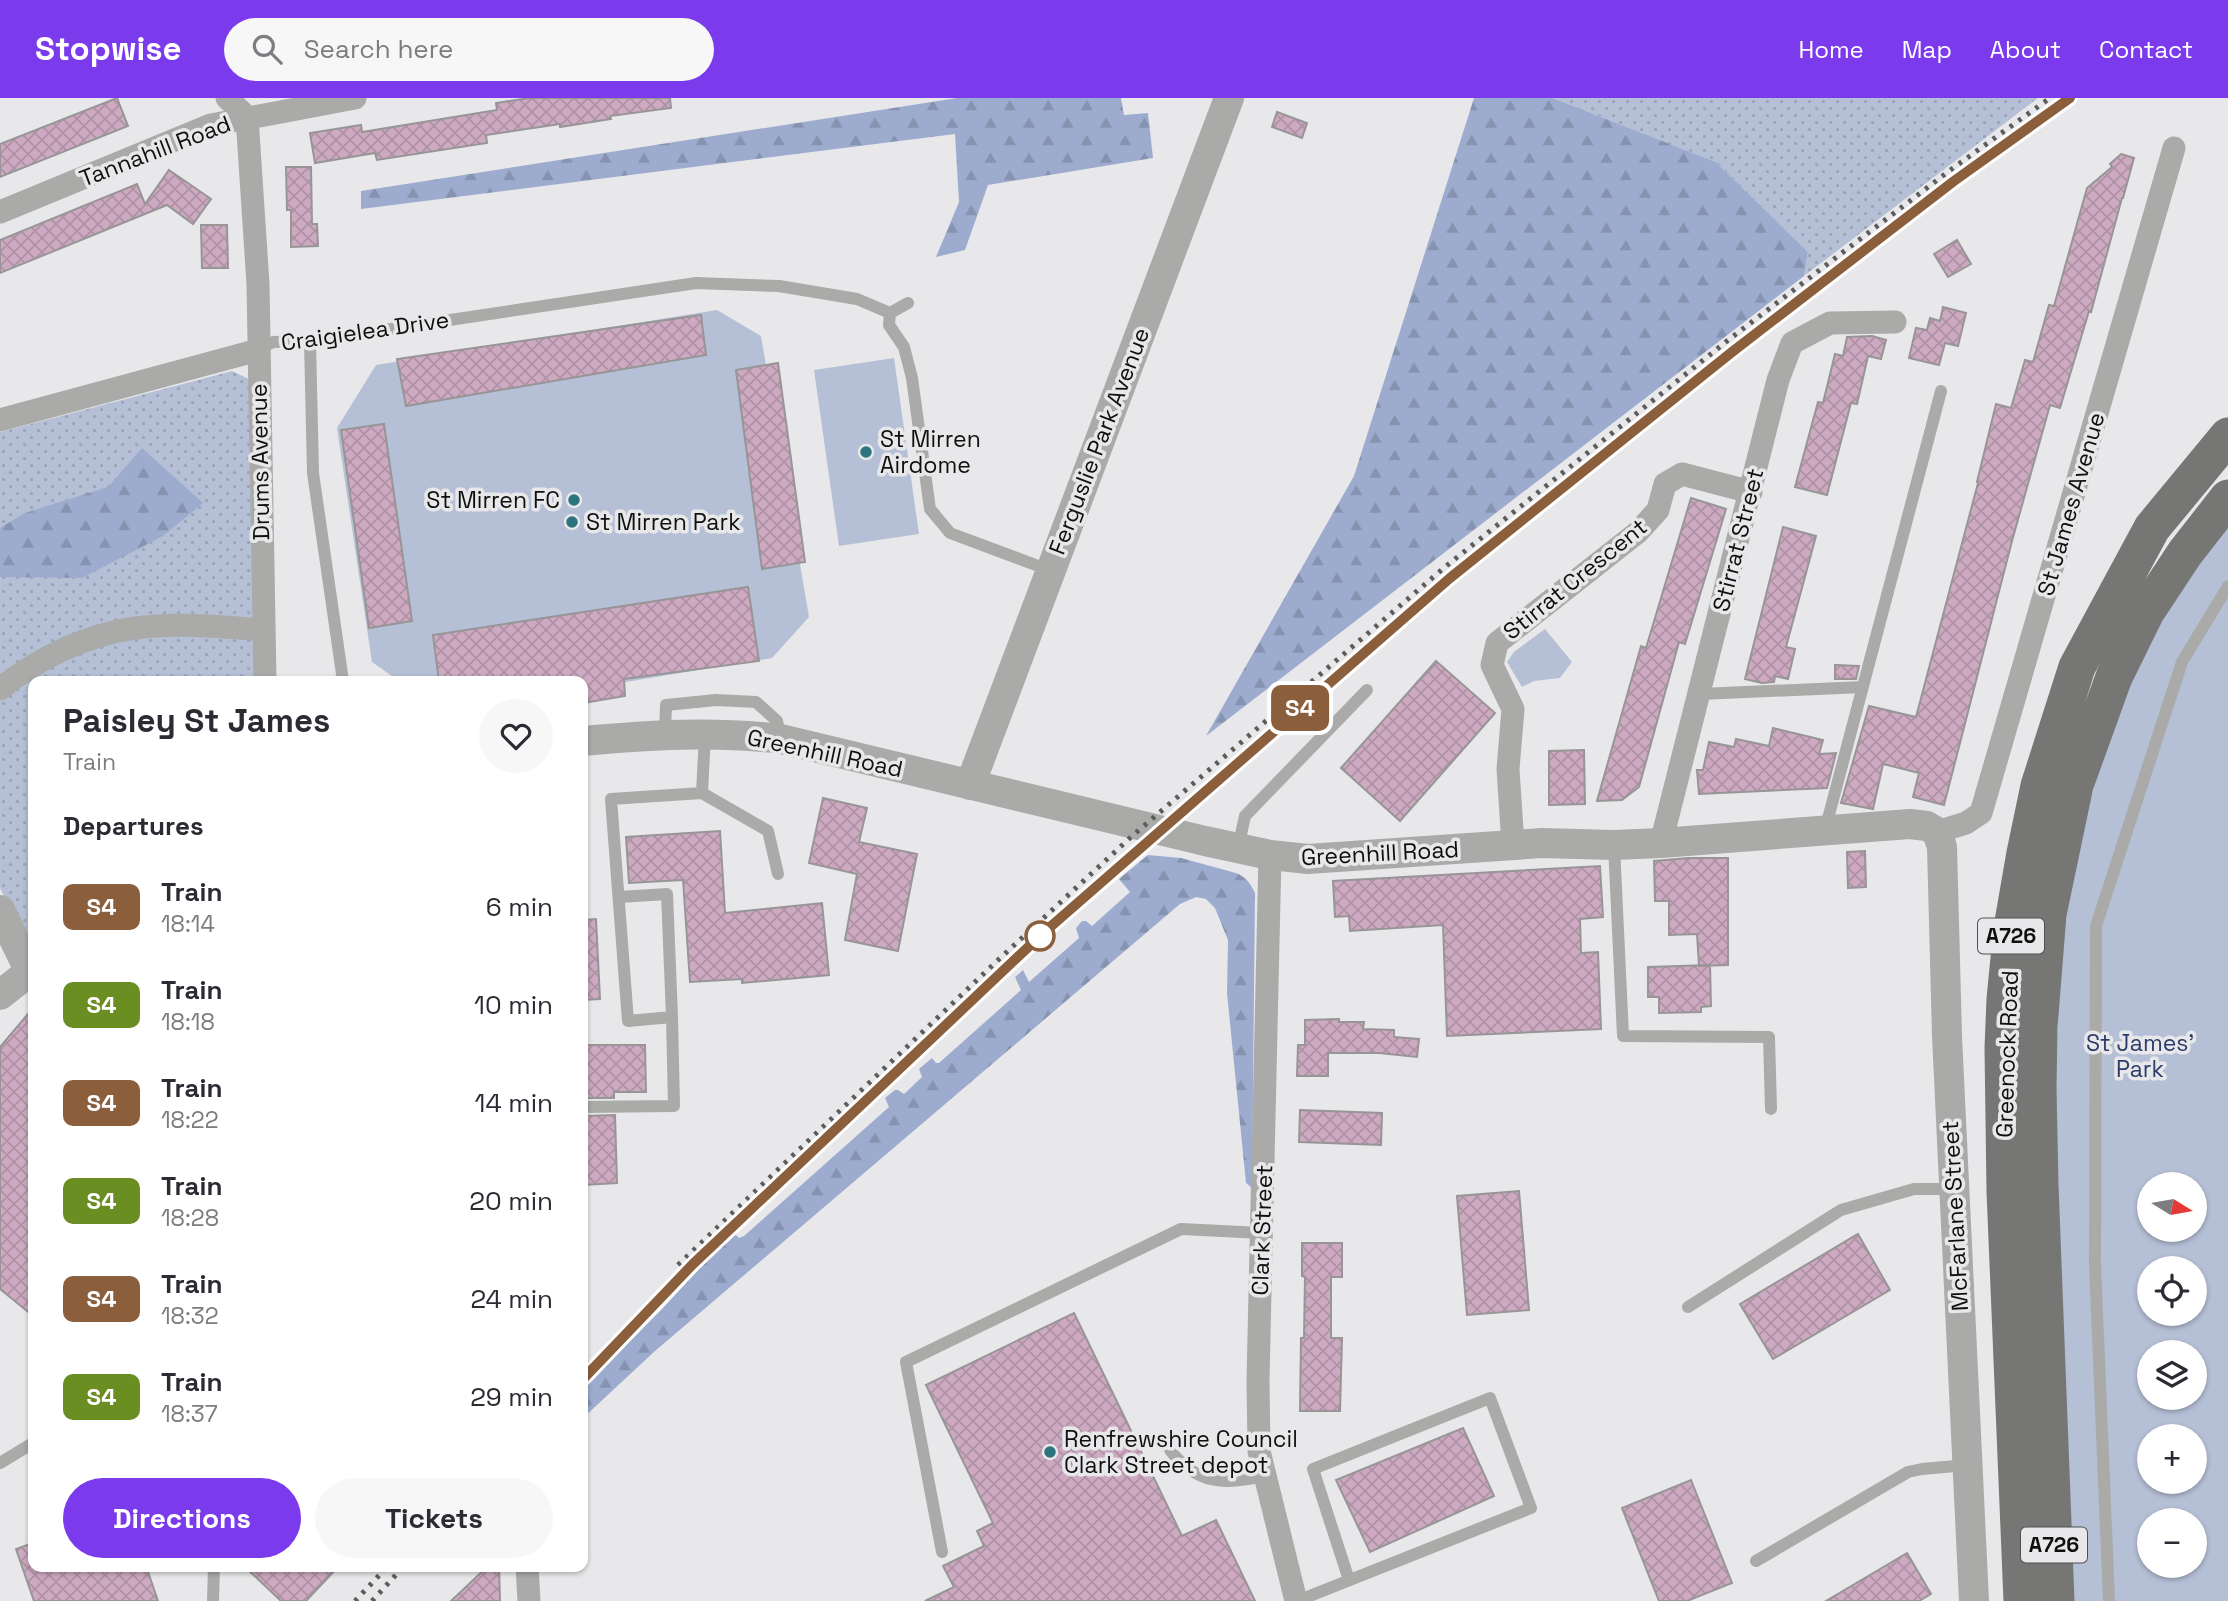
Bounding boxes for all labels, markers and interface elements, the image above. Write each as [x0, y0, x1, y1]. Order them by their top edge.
search box [224, 18, 714, 81]
text: Stopwise [35, 28, 182, 70]
icon: search [248, 30, 286, 68]
text: Search here [304, 32, 453, 66]
text: Home [1798, 34, 1864, 65]
text: Map [1902, 34, 1952, 65]
text: About [1990, 34, 2061, 65]
text: Contact [2099, 34, 2193, 65]
street label: Tannahill Road [75, 108, 235, 194]
street label: Craigielea Drive [279, 304, 451, 358]
street label: Ferguslie Park Avenue [1042, 323, 1156, 559]
street label: Drums Avenue [244, 383, 276, 541]
street label: St James Avenue [2030, 409, 2112, 599]
place label: St Mirren Airdome [880, 424, 981, 480]
marker: St Mirren Airdome [858, 444, 874, 460]
street label: Stirrat Street [1706, 465, 1770, 615]
place label: St Mirren FC [426, 485, 560, 515]
marker: St Mirren FC [566, 492, 582, 508]
place label: St Mirren Park [586, 507, 741, 537]
street label: Stirrat Crescent [1497, 512, 1653, 646]
marker: St Mirren Park [564, 514, 580, 530]
line badge: S4 [1268, 685, 1332, 731]
text: S4 [1285, 692, 1315, 723]
button: heart [479, 699, 553, 773]
text: Paisley St James [63, 700, 330, 742]
street label: Greenhill Road [745, 722, 905, 784]
text: Train [63, 747, 116, 777]
text: Departures [63, 809, 204, 843]
street label: Greenhill Road [1300, 834, 1460, 872]
text: Train [161, 875, 222, 909]
text: 6 min [486, 890, 553, 924]
text: S4 [87, 891, 116, 922]
text: 18:14 [161, 909, 215, 939]
road number: A726 [1978, 918, 2044, 954]
unlabelled marker [1025, 921, 1055, 951]
street label: Greenock Road [1989, 970, 2025, 1138]
text: Train [161, 973, 222, 1007]
text: 10 min [474, 988, 553, 1022]
text: S4 [87, 989, 116, 1020]
text: 18:18 [161, 1007, 215, 1037]
park label: St James' Park [2086, 1028, 2194, 1084]
text: Train [161, 1071, 222, 1105]
text: 14 min [475, 1086, 553, 1120]
text: S4 [87, 1087, 116, 1118]
text: 18:22 [161, 1105, 219, 1135]
street label: McFarlane Street [1935, 1120, 1975, 1312]
street label: Clark Street [1245, 1164, 1279, 1296]
text: Train [161, 1169, 222, 1203]
north arrow [2137, 1172, 2207, 1242]
map controls [2137, 1172, 2207, 1578]
text: 20 min [469, 1184, 553, 1218]
text: S4 [87, 1185, 116, 1216]
text: 18:28 [161, 1203, 219, 1233]
button: locate [2137, 1256, 2207, 1326]
text: Train [161, 1267, 222, 1301]
text: 24 min [470, 1282, 553, 1316]
text: S4 [87, 1283, 116, 1314]
text: 18:32 [161, 1301, 219, 1331]
button: layers [2137, 1340, 2207, 1410]
text: Train [161, 1365, 222, 1399]
text: 29 min [470, 1380, 553, 1414]
text: S4 [87, 1381, 116, 1412]
text: 18:37 [161, 1399, 218, 1429]
place label: Renfrewshire Council Clark Street depot [1064, 1424, 1298, 1480]
button: + [2137, 1424, 2207, 1494]
marker: Renfrewshire Council Clark Street depot [1042, 1444, 1058, 1460]
button: Directions [63, 1478, 301, 1558]
button: Tickets [315, 1478, 553, 1558]
button: − [2137, 1508, 2207, 1578]
road number: A726 [2021, 1528, 2087, 1562]

